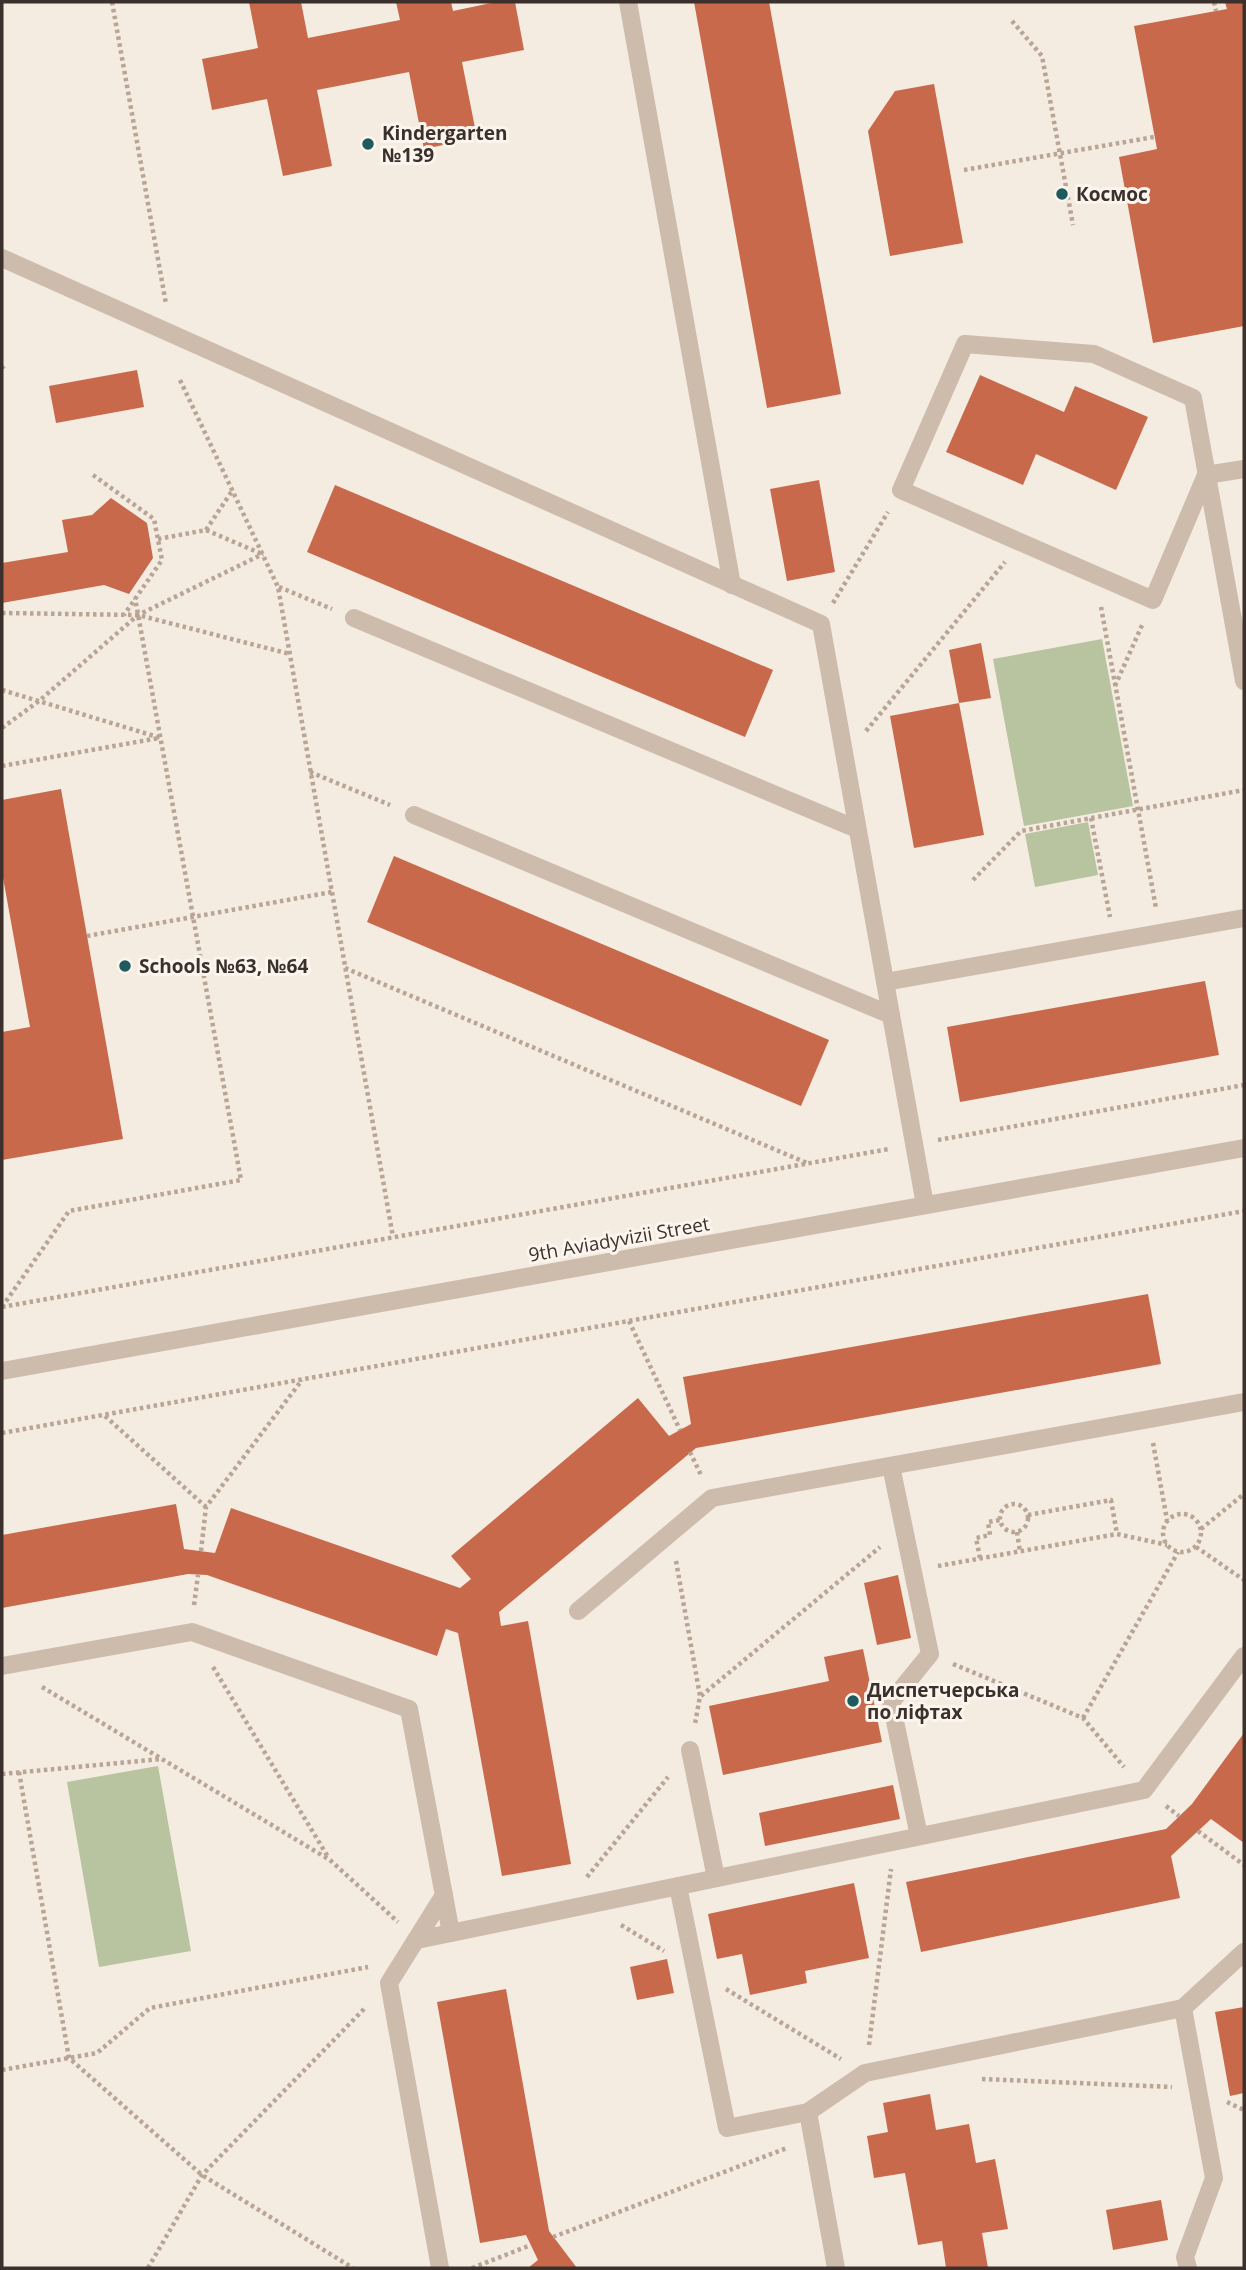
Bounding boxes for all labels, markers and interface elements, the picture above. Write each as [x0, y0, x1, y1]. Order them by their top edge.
place label: Kindergarten №139 [382, 120, 508, 168]
marker: Kindergarten №139 [360, 136, 376, 152]
place label: Космос [1076, 181, 1148, 207]
marker: Космос [1054, 186, 1070, 202]
place label: Schools №63, №64 [139, 953, 308, 979]
marker: Schools №63, №64 [117, 958, 133, 974]
street label: 9th Aviadyvizii Street [527, 1210, 712, 1268]
place label: Диспетчерська по ліфтах [867, 1677, 1019, 1725]
marker: Диспетчерська по ліфтах [845, 1693, 861, 1709]

